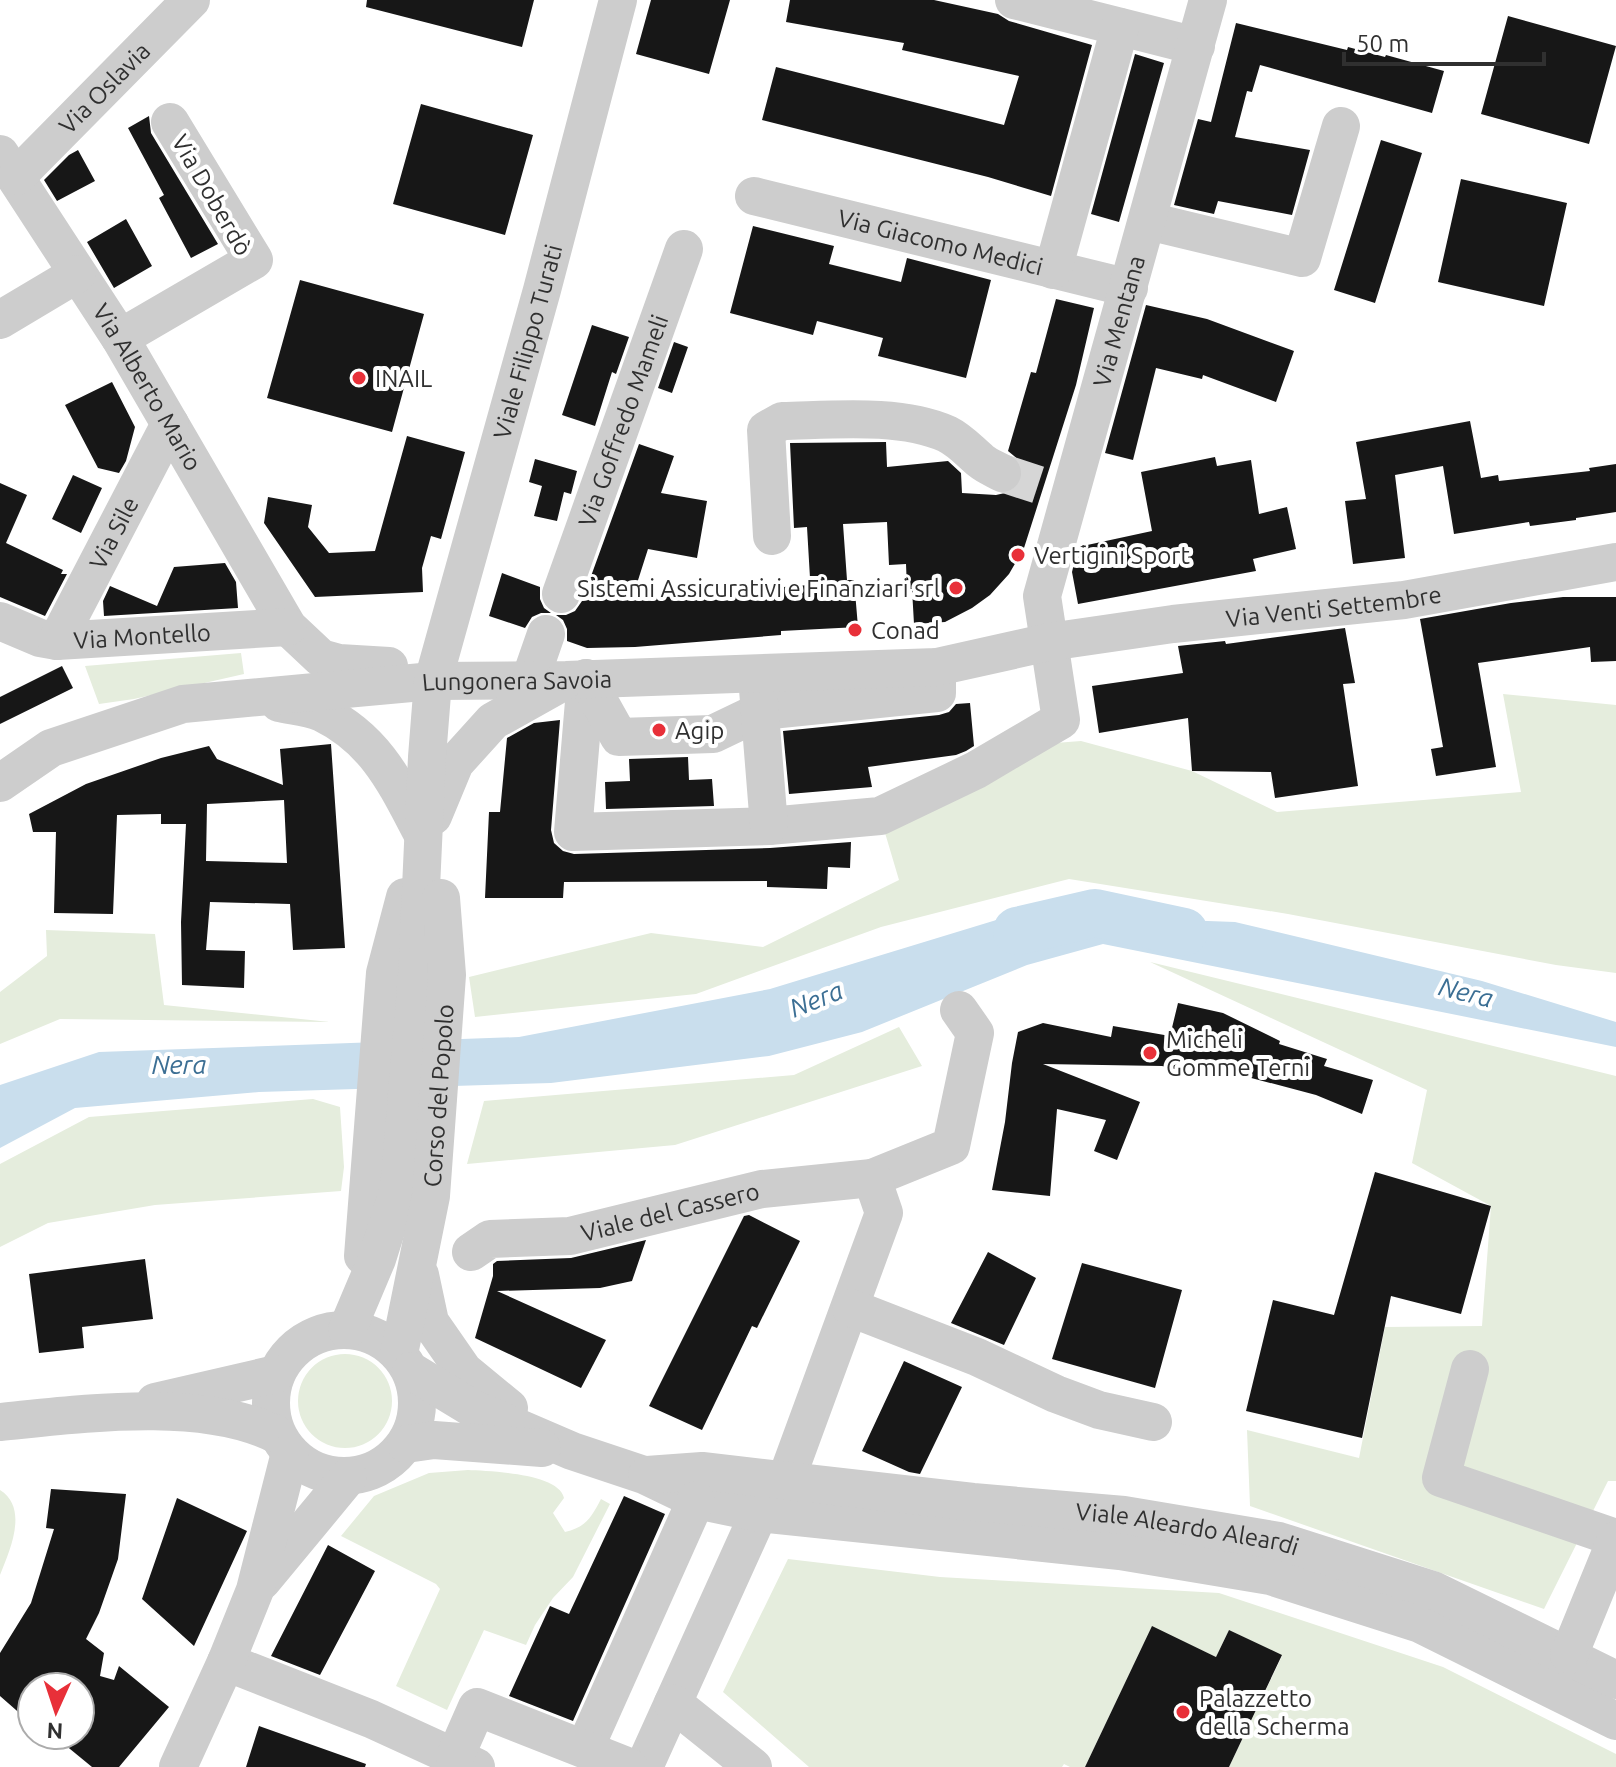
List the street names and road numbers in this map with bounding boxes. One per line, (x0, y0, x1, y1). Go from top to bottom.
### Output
street label: Via Oslavia (53, 37, 155, 139)
street label: Via Doberdò (167, 130, 257, 260)
street label: Via Giacomo Medici (835, 204, 1046, 280)
street label: Viale Filippo Turati (488, 241, 567, 442)
street label: Via Mentana (1087, 252, 1150, 390)
street label: Via Alberto Mario (88, 299, 208, 475)
street label: Via Goffredo Mameli (573, 311, 673, 530)
street label: Via Sile (83, 492, 143, 573)
street label: Via Venti Settembre (1225, 580, 1444, 632)
street label: Via Montello (73, 618, 212, 653)
street label: Lungonera Savoia (421, 665, 613, 695)
street label: Corso del Popolo (418, 1003, 458, 1188)
street label: Viale del Cassero (578, 1177, 762, 1246)
street label: Viale Aleardo Aleardi (1075, 1497, 1302, 1560)

